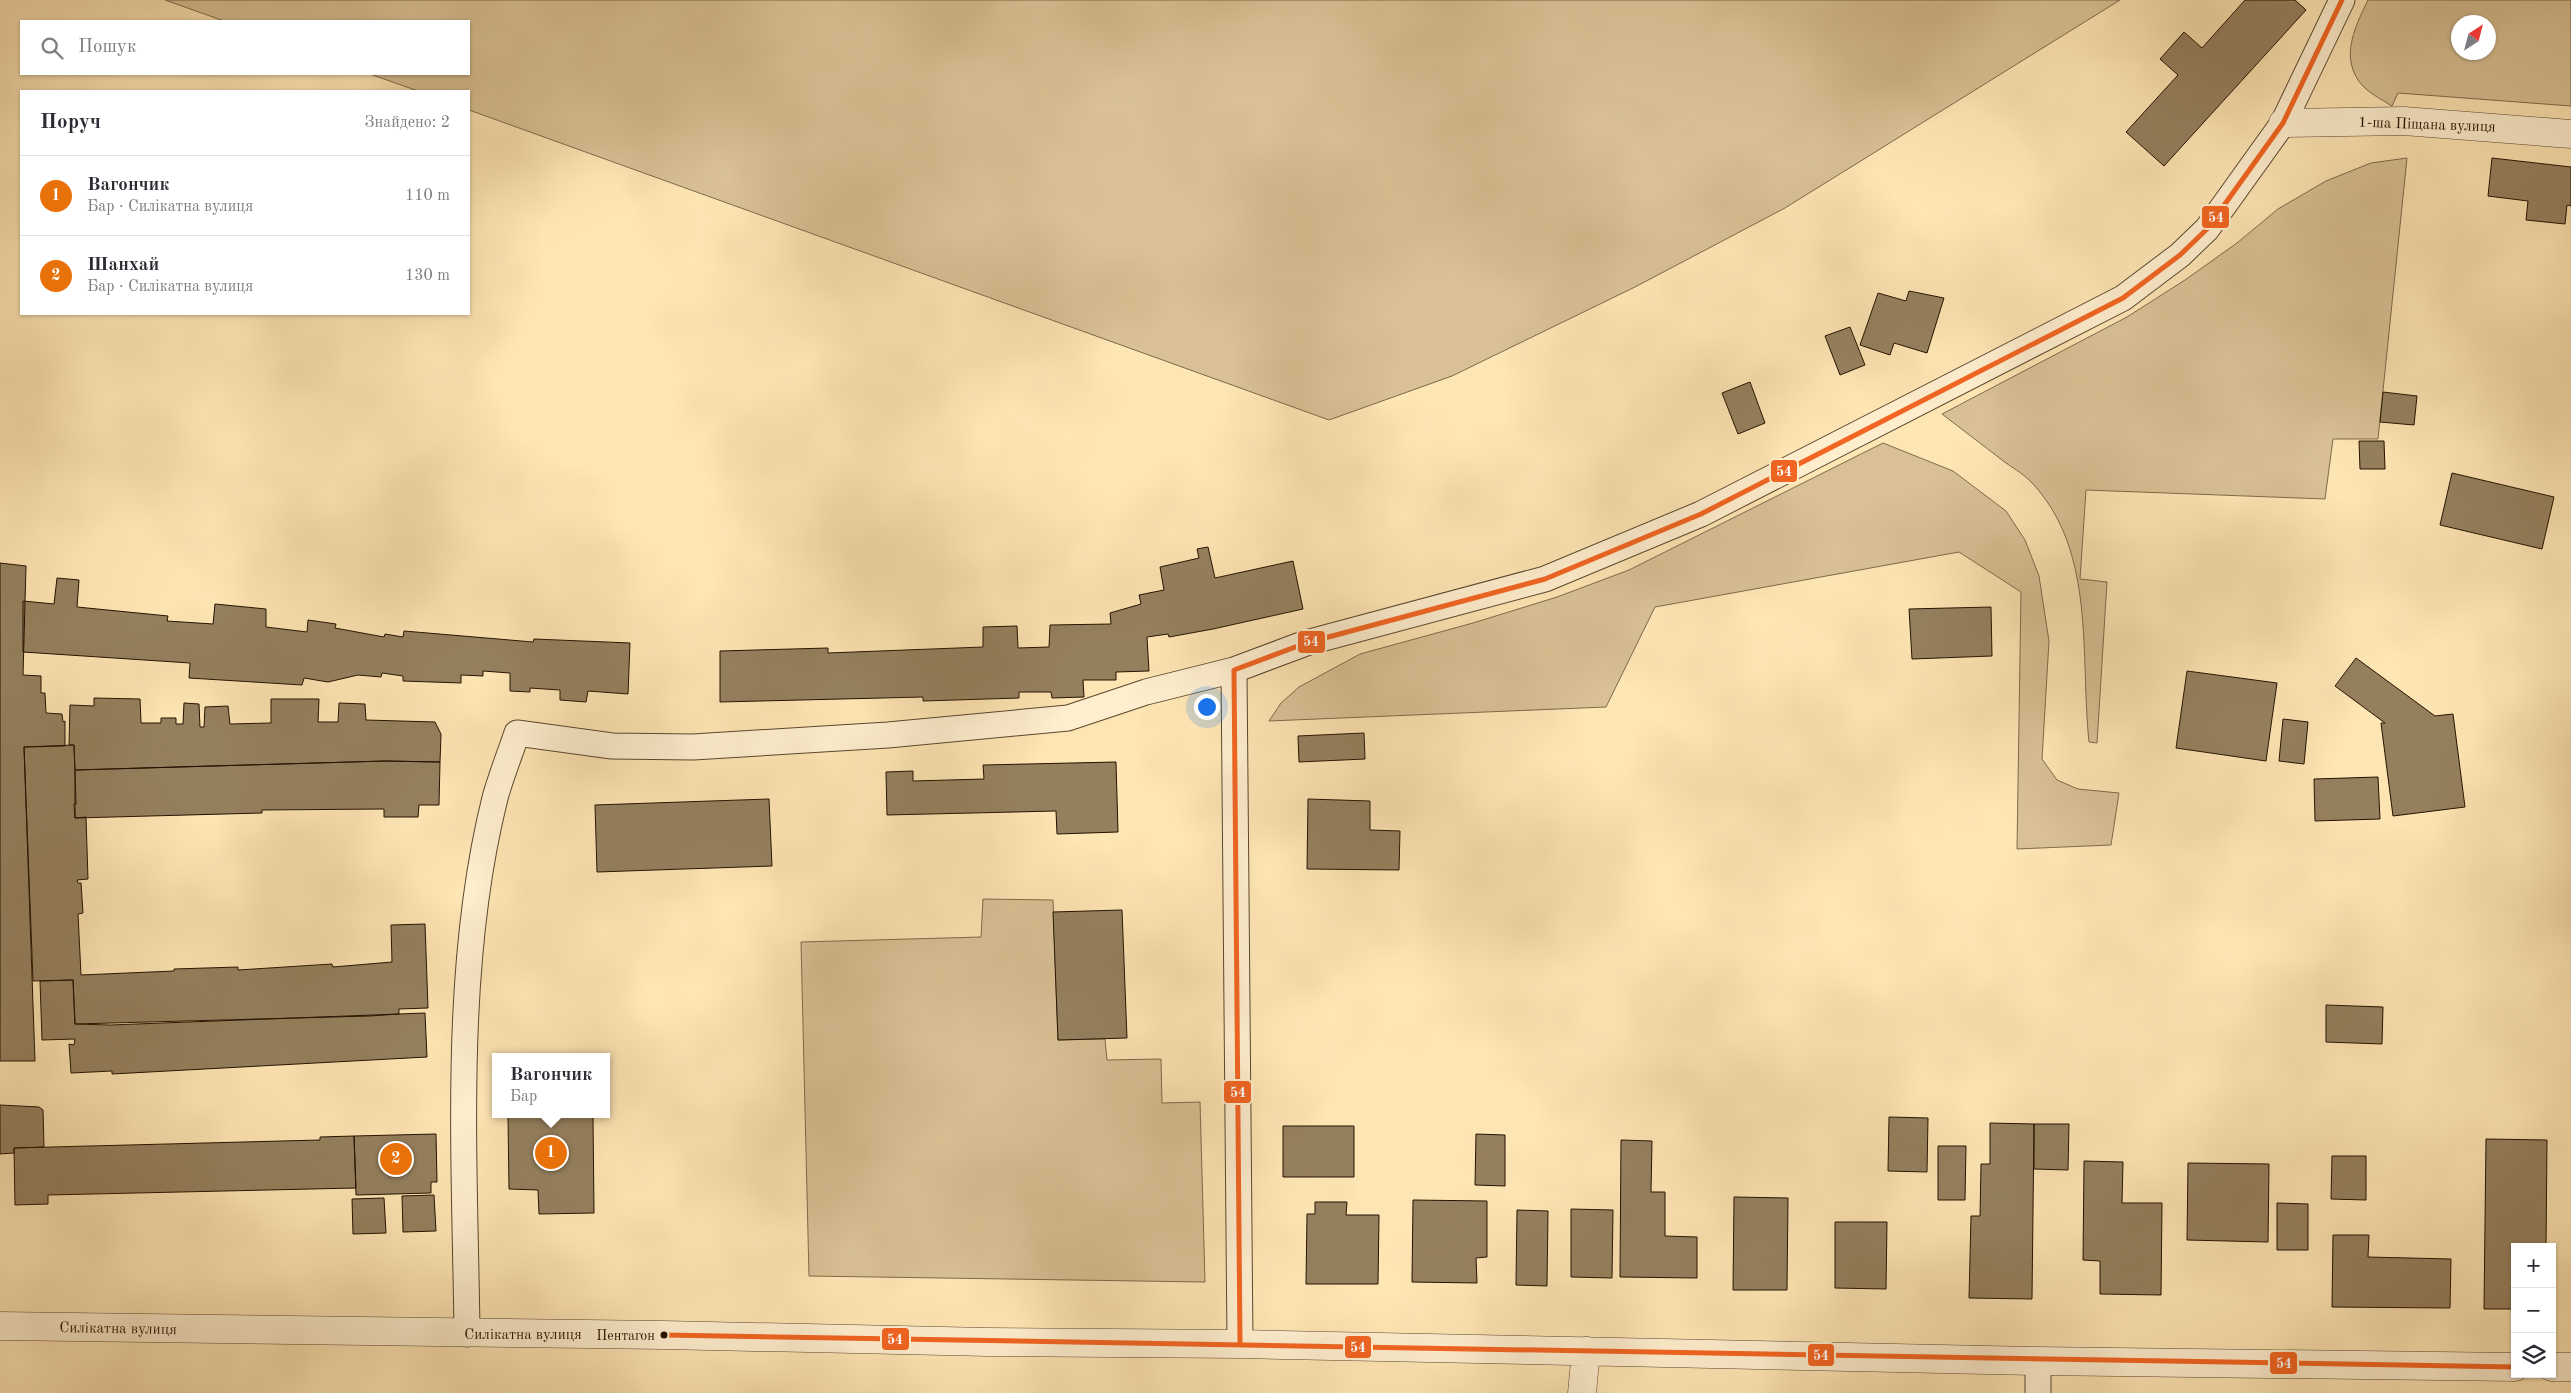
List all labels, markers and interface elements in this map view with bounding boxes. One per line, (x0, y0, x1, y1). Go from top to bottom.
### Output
north arrow (2451, 15, 2496, 60)
search box (20, 20, 470, 75)
icon: search (38, 34, 66, 62)
text: Пошук (78, 38, 136, 57)
text: Поруч (40, 112, 101, 133)
text: Знайдено: 2 (365, 115, 450, 131)
street label: 1-ша Піщана вулиця (2358, 116, 2496, 135)
text: Вагончик (87, 176, 169, 195)
text: 1 (51, 188, 61, 204)
text: 110 m (405, 188, 450, 204)
text: Бар · Силікатна вулиця (87, 199, 253, 215)
line badge: 54 (2201, 205, 2230, 229)
text: 54 (2208, 211, 2224, 225)
text: Шанхай (87, 256, 159, 275)
text: 2 (51, 268, 61, 284)
text: 130 m (405, 268, 450, 284)
text: Бар · Силікатна вулиця (87, 279, 253, 295)
line badge: 54 (1770, 459, 1798, 483)
text: 54 (1776, 465, 1792, 479)
line badge: 54 (1297, 630, 1326, 654)
text: 54 (1303, 635, 1319, 649)
your location (1194, 694, 1220, 720)
popup (492, 1053, 610, 1118)
text: Вагончик (510, 1066, 592, 1085)
line badge: 54 (1223, 1080, 1252, 1104)
text: 54 (1230, 1086, 1246, 1100)
text: Бар (510, 1089, 537, 1105)
pin: 1 (535, 1134, 567, 1172)
pin: 2 (380, 1140, 412, 1178)
map controls (2511, 1243, 2556, 1378)
button: + (2511, 1243, 2556, 1288)
button: − (2511, 1288, 2556, 1333)
street label: Силікатна вулиця (59, 1321, 177, 1338)
line badge: 54 (881, 1327, 910, 1351)
street label: Силікатна вулиця (464, 1328, 582, 1343)
place label: Пентагон (596, 1329, 655, 1343)
marker: Пентагон (659, 1330, 669, 1340)
text: 54 (887, 1333, 903, 1347)
button: layers (2511, 1333, 2556, 1378)
line badge: 54 (1344, 1335, 1372, 1359)
text: 54 (1350, 1341, 1366, 1355)
line badge: 54 (1807, 1343, 1835, 1367)
text: 54 (1813, 1349, 1829, 1363)
line badge: 54 (2269, 1351, 2298, 1375)
text: 54 (2276, 1357, 2292, 1371)

